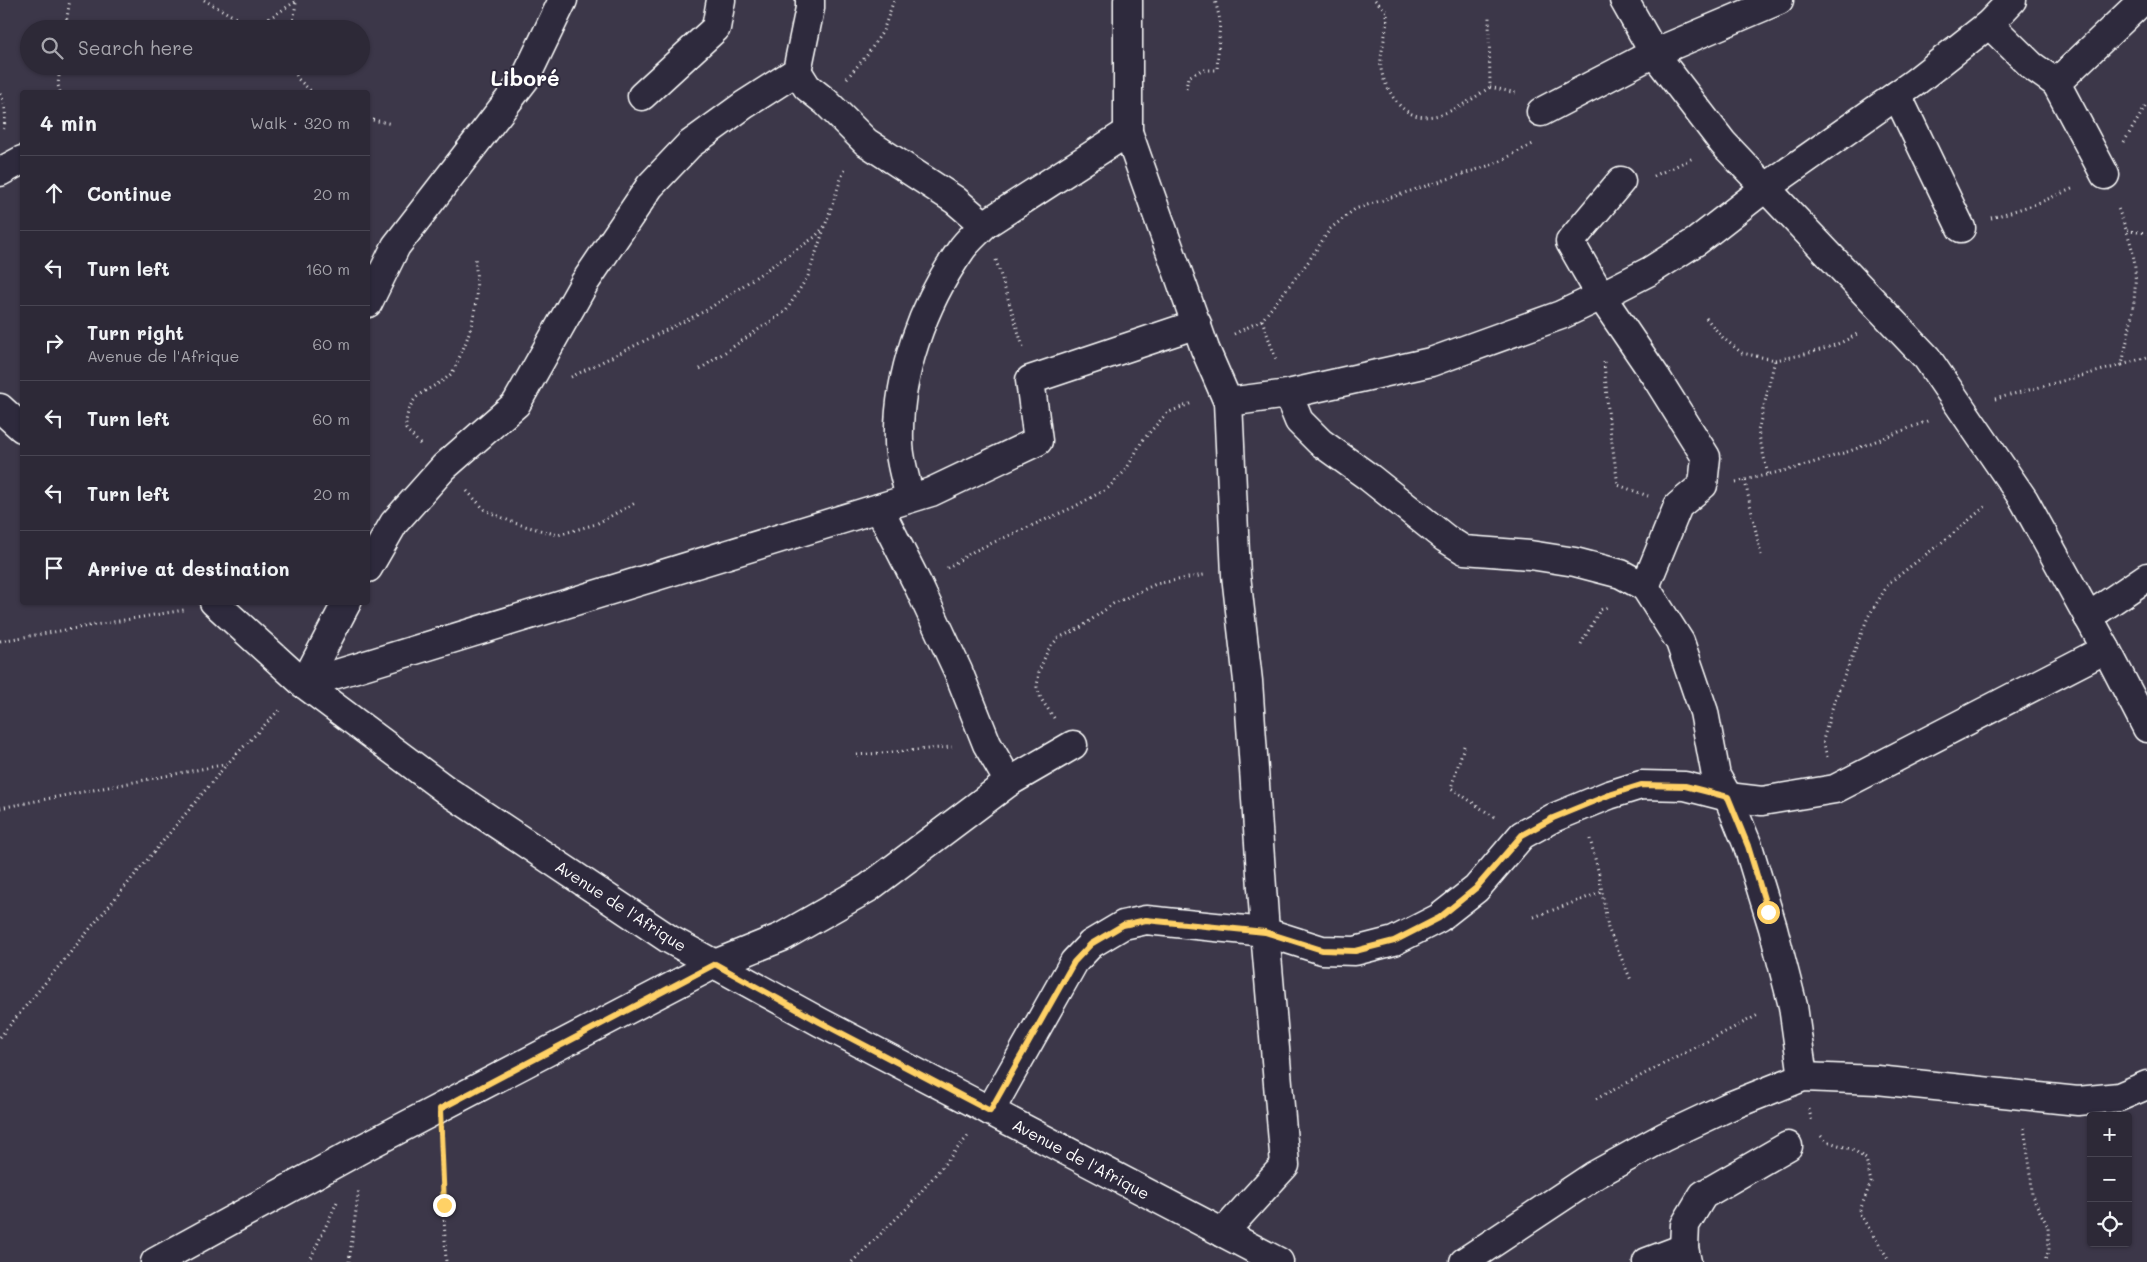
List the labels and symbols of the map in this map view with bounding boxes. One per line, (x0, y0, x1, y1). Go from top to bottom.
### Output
district label: Liboré (491, 64, 559, 91)
street label: Avenue de l'Afrique (552, 855, 691, 956)
route start (1757, 901, 1780, 924)
street label: Avenue de l'Afrique (1009, 1114, 1153, 1204)
route end (433, 1194, 456, 1217)

